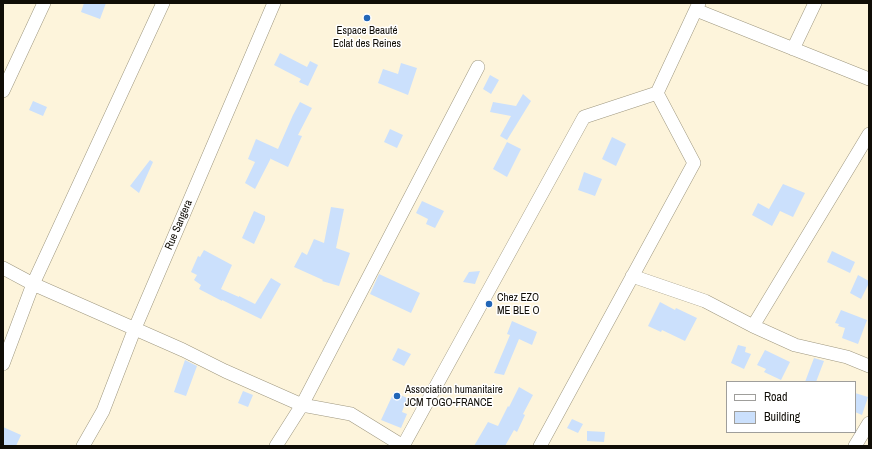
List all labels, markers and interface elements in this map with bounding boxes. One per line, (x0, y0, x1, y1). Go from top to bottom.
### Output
marker: Espace Beauté Eclat des Reines (362, 13, 372, 23)
place label: Espace Beauté Eclat des Reines (333, 24, 401, 50)
street label: Rue Sangera (163, 198, 195, 252)
place label: Chez EZO ME BLE O (497, 291, 540, 317)
marker: Chez EZO ME BLE O (484, 299, 494, 309)
legend (726, 381, 856, 433)
place label: Association humanitaire JCM TOGO-FRANCE (405, 383, 503, 409)
text: Road (764, 389, 788, 405)
marker: Association humanitaire JCM TOGO-FRANCE (392, 391, 402, 401)
text: Building (764, 409, 800, 425)

